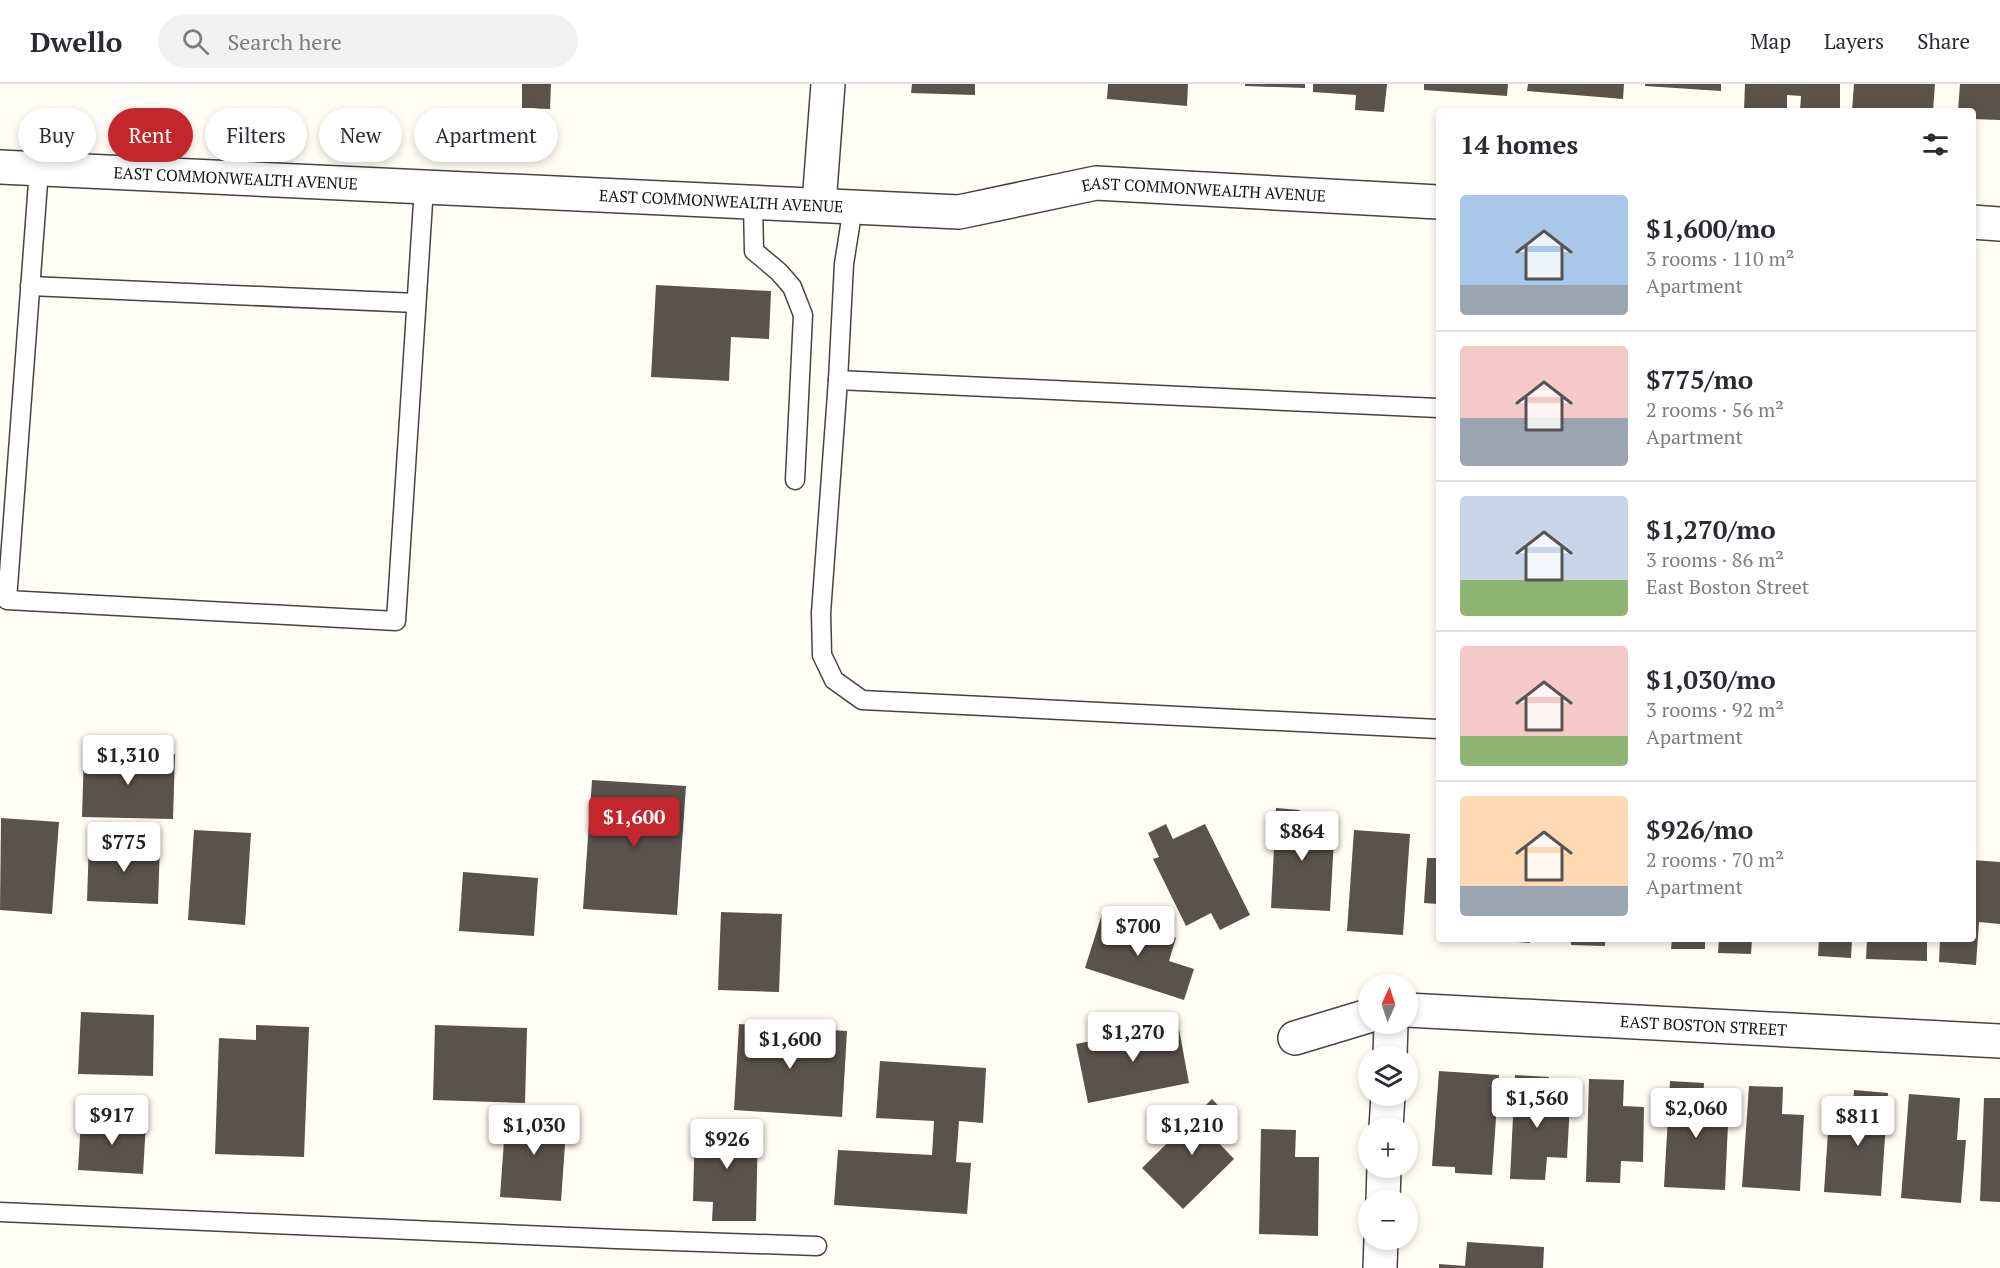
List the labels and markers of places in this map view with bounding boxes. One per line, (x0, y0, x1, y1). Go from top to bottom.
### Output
pin: $1,310 (79, 735, 177, 786)
pin: $1,600 (585, 797, 683, 848)
pin: $864 (1266, 811, 1338, 862)
pin: $775 (88, 822, 160, 873)
pin: $700 (1102, 906, 1174, 957)
pin: $1,270 (1084, 1012, 1182, 1063)
pin: $1,600 (741, 1019, 839, 1070)
pin: $1,560 (1488, 1078, 1586, 1129)
pin: $2,060 (1647, 1088, 1745, 1139)
pin: $917 (76, 1095, 148, 1146)
pin: $811 (1822, 1096, 1894, 1147)
pin: $1,030 (485, 1105, 583, 1156)
pin: $1,210 (1143, 1105, 1241, 1156)
pin: $926 (691, 1119, 763, 1170)

